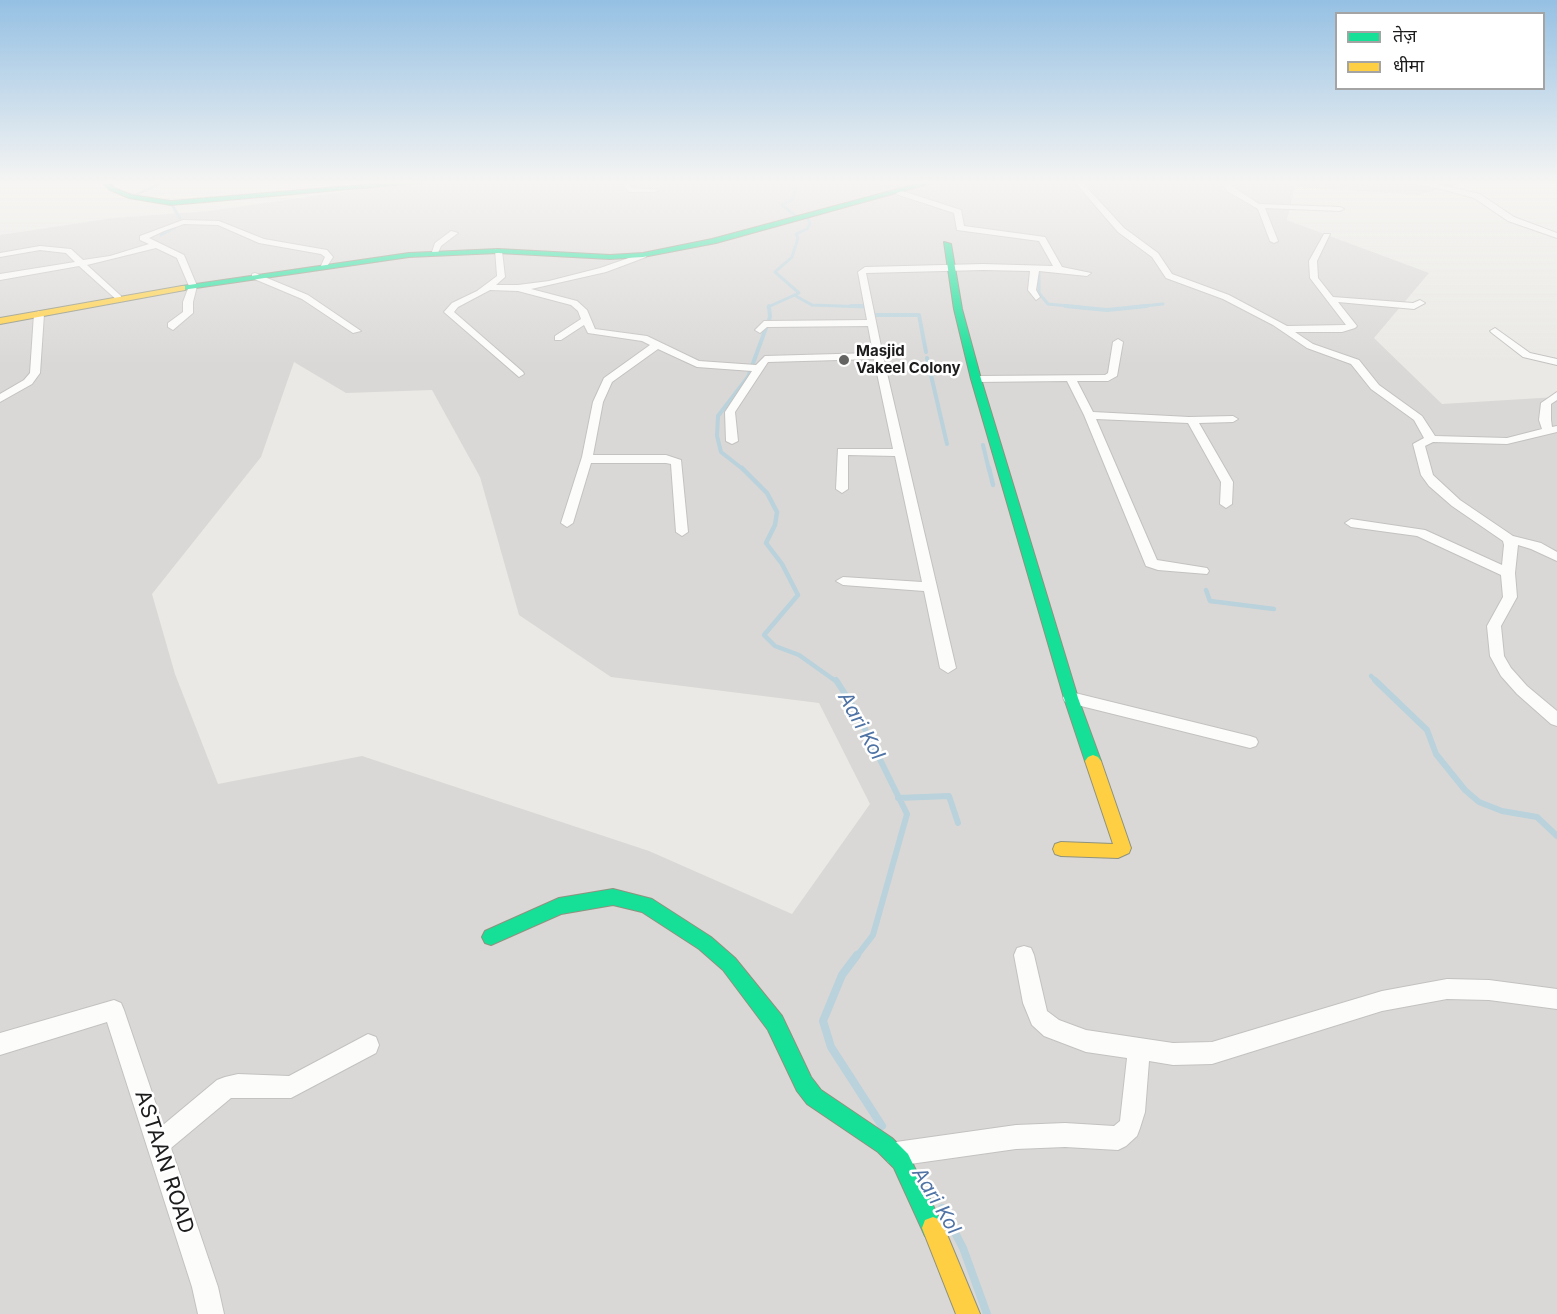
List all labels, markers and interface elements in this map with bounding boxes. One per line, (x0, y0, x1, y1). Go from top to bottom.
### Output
legend (1335, 12, 1545, 90)
text: तेज़ (1393, 25, 1417, 46)
text: धीमा (1393, 55, 1424, 76)
place label: Masjid Vakeel Colony (856, 342, 961, 377)
marker: Masjid Vakeel Colony (837, 353, 851, 367)
water label: Aari Kol (833, 688, 889, 764)
street label: ASTAAN ROAD (129, 1087, 199, 1237)
water label: Aari Kol (907, 1163, 965, 1239)

